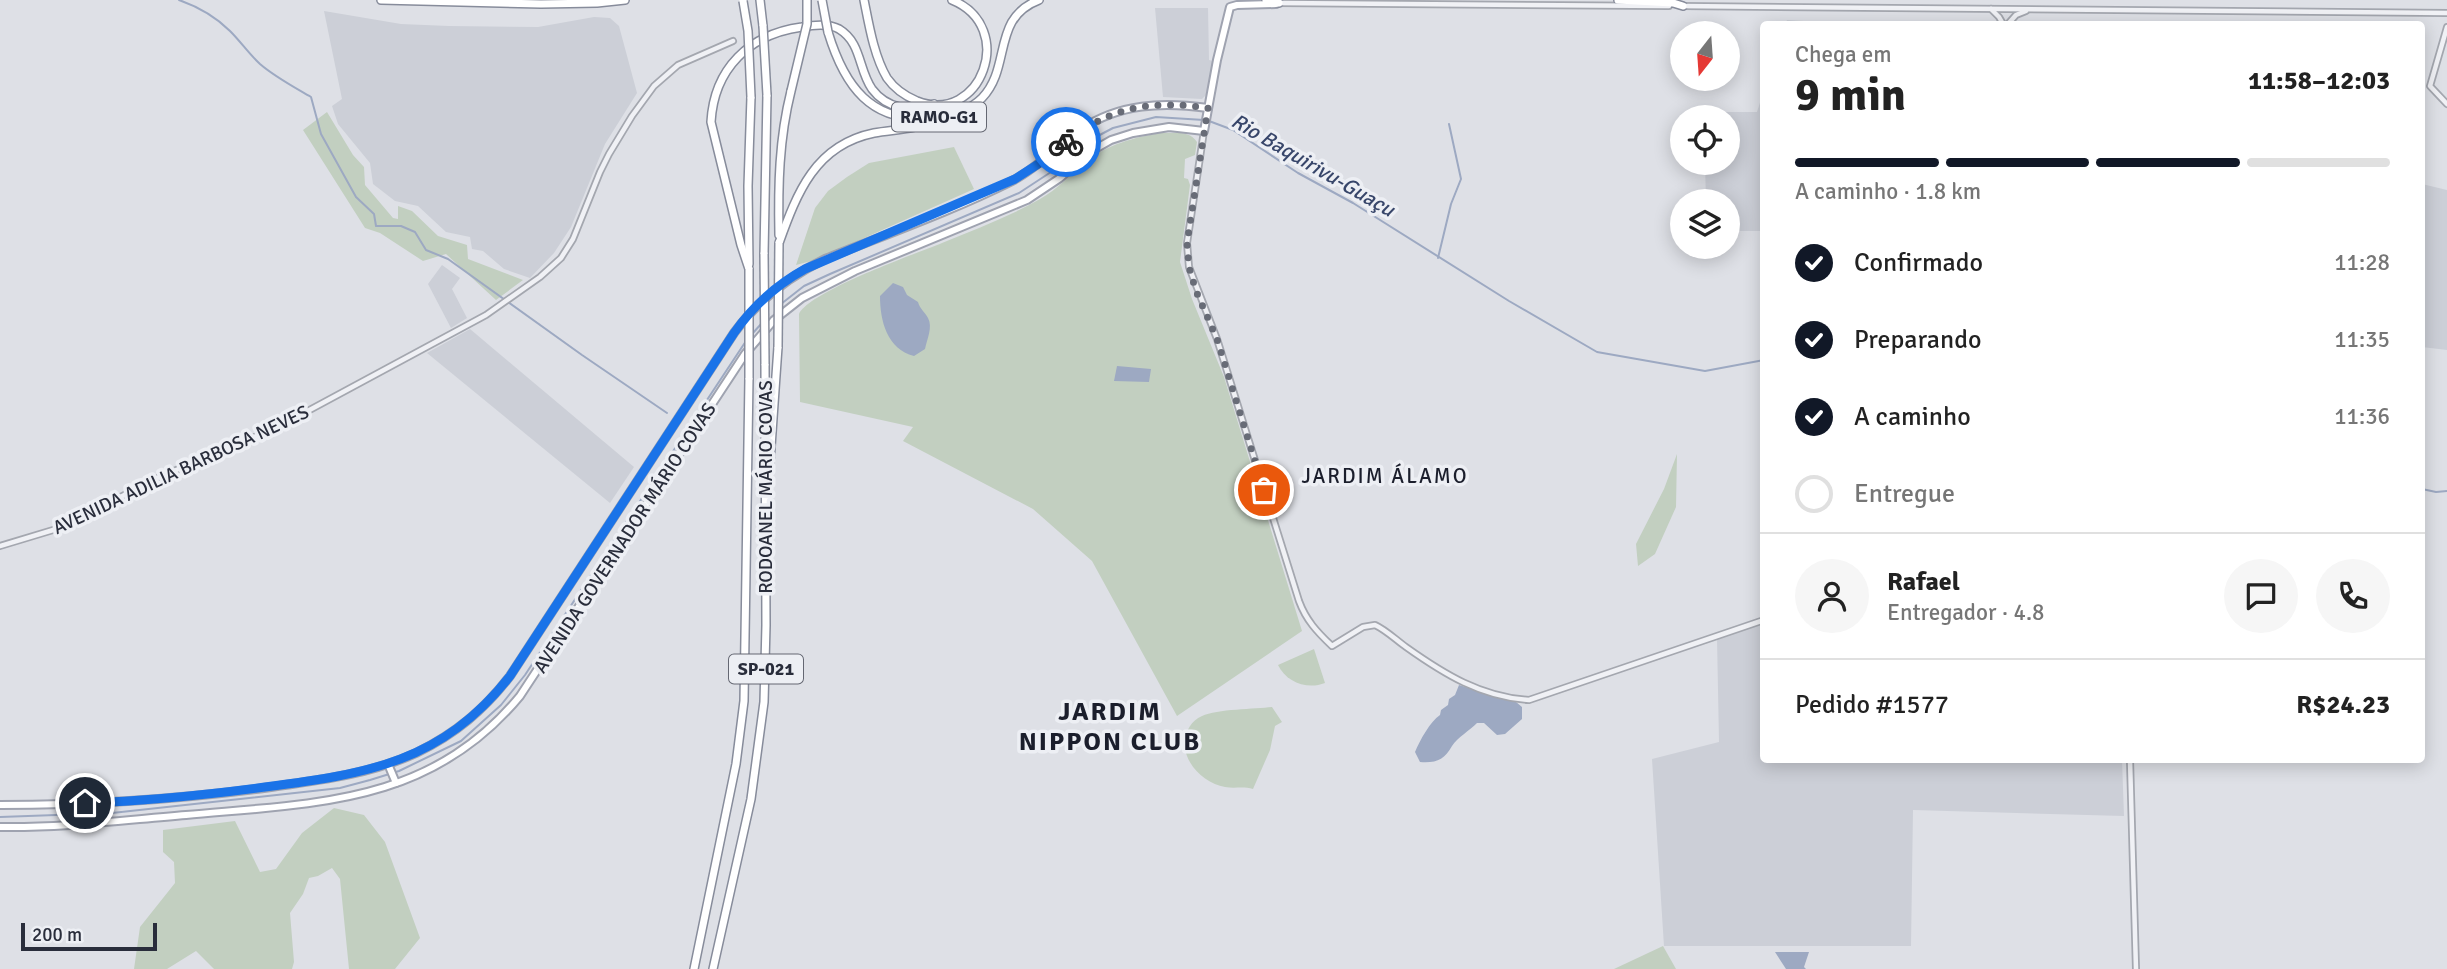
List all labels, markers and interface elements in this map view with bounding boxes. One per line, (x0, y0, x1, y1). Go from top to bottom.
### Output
north arrow (1670, 21, 1740, 91)
map controls (1670, 21, 1740, 259)
text: Chega em (1795, 40, 1892, 69)
text: 11:58–12:03 (2248, 65, 2390, 97)
text: 9 min (1795, 67, 1906, 123)
road number: RAMO-G1 (892, 103, 986, 132)
button: locate (1670, 105, 1740, 175)
courier (1031, 107, 1101, 177)
water label: Rio Baquirivu-Guaçu (1227, 108, 1401, 223)
icon: bike (1047, 123, 1085, 161)
text: A caminho · 1.8 km (1795, 177, 1981, 206)
button: layers (1670, 189, 1740, 259)
icon: check (1795, 244, 1833, 282)
text: Confirmado (1854, 247, 1983, 279)
text: 11:28 (2334, 248, 2390, 277)
icon: check (1795, 321, 1833, 359)
text: Preparando (1854, 324, 1981, 356)
text: 11:35 (2334, 325, 2390, 354)
street label: RODOANEL MÁRIO COVAS (754, 380, 778, 594)
street label: AVENIDA GOVERNADOR MÁRIO COVAS (528, 398, 722, 678)
icon: check (1795, 398, 1833, 436)
street label: AVENIDA ADILIA BARBOSA NEVES (49, 400, 313, 540)
text: A caminho (1854, 401, 1971, 433)
text: 11:36 (2334, 402, 2390, 431)
pin (1234, 460, 1294, 520)
district label: JARDIM ÁLAMO (1301, 463, 1469, 489)
icon: bag (1245, 471, 1283, 509)
text: Entregue (1854, 478, 1955, 510)
button: person (1795, 559, 1869, 633)
button: chat (2224, 559, 2298, 633)
button: phone (2316, 559, 2390, 633)
text: Rafael (1887, 566, 1960, 598)
text: Entregador · 4.8 (1887, 598, 2045, 627)
road number: SP-021 (729, 654, 803, 684)
text: Pedido #1577 (1795, 689, 1949, 721)
text: R$24.23 (2296, 689, 2390, 721)
district label: JARDIM NIPPON CLUB (1019, 696, 1201, 758)
pin (55, 773, 115, 833)
icon: home (66, 784, 104, 822)
scale bar (21, 920, 158, 952)
text: 200 m (32, 923, 82, 947)

